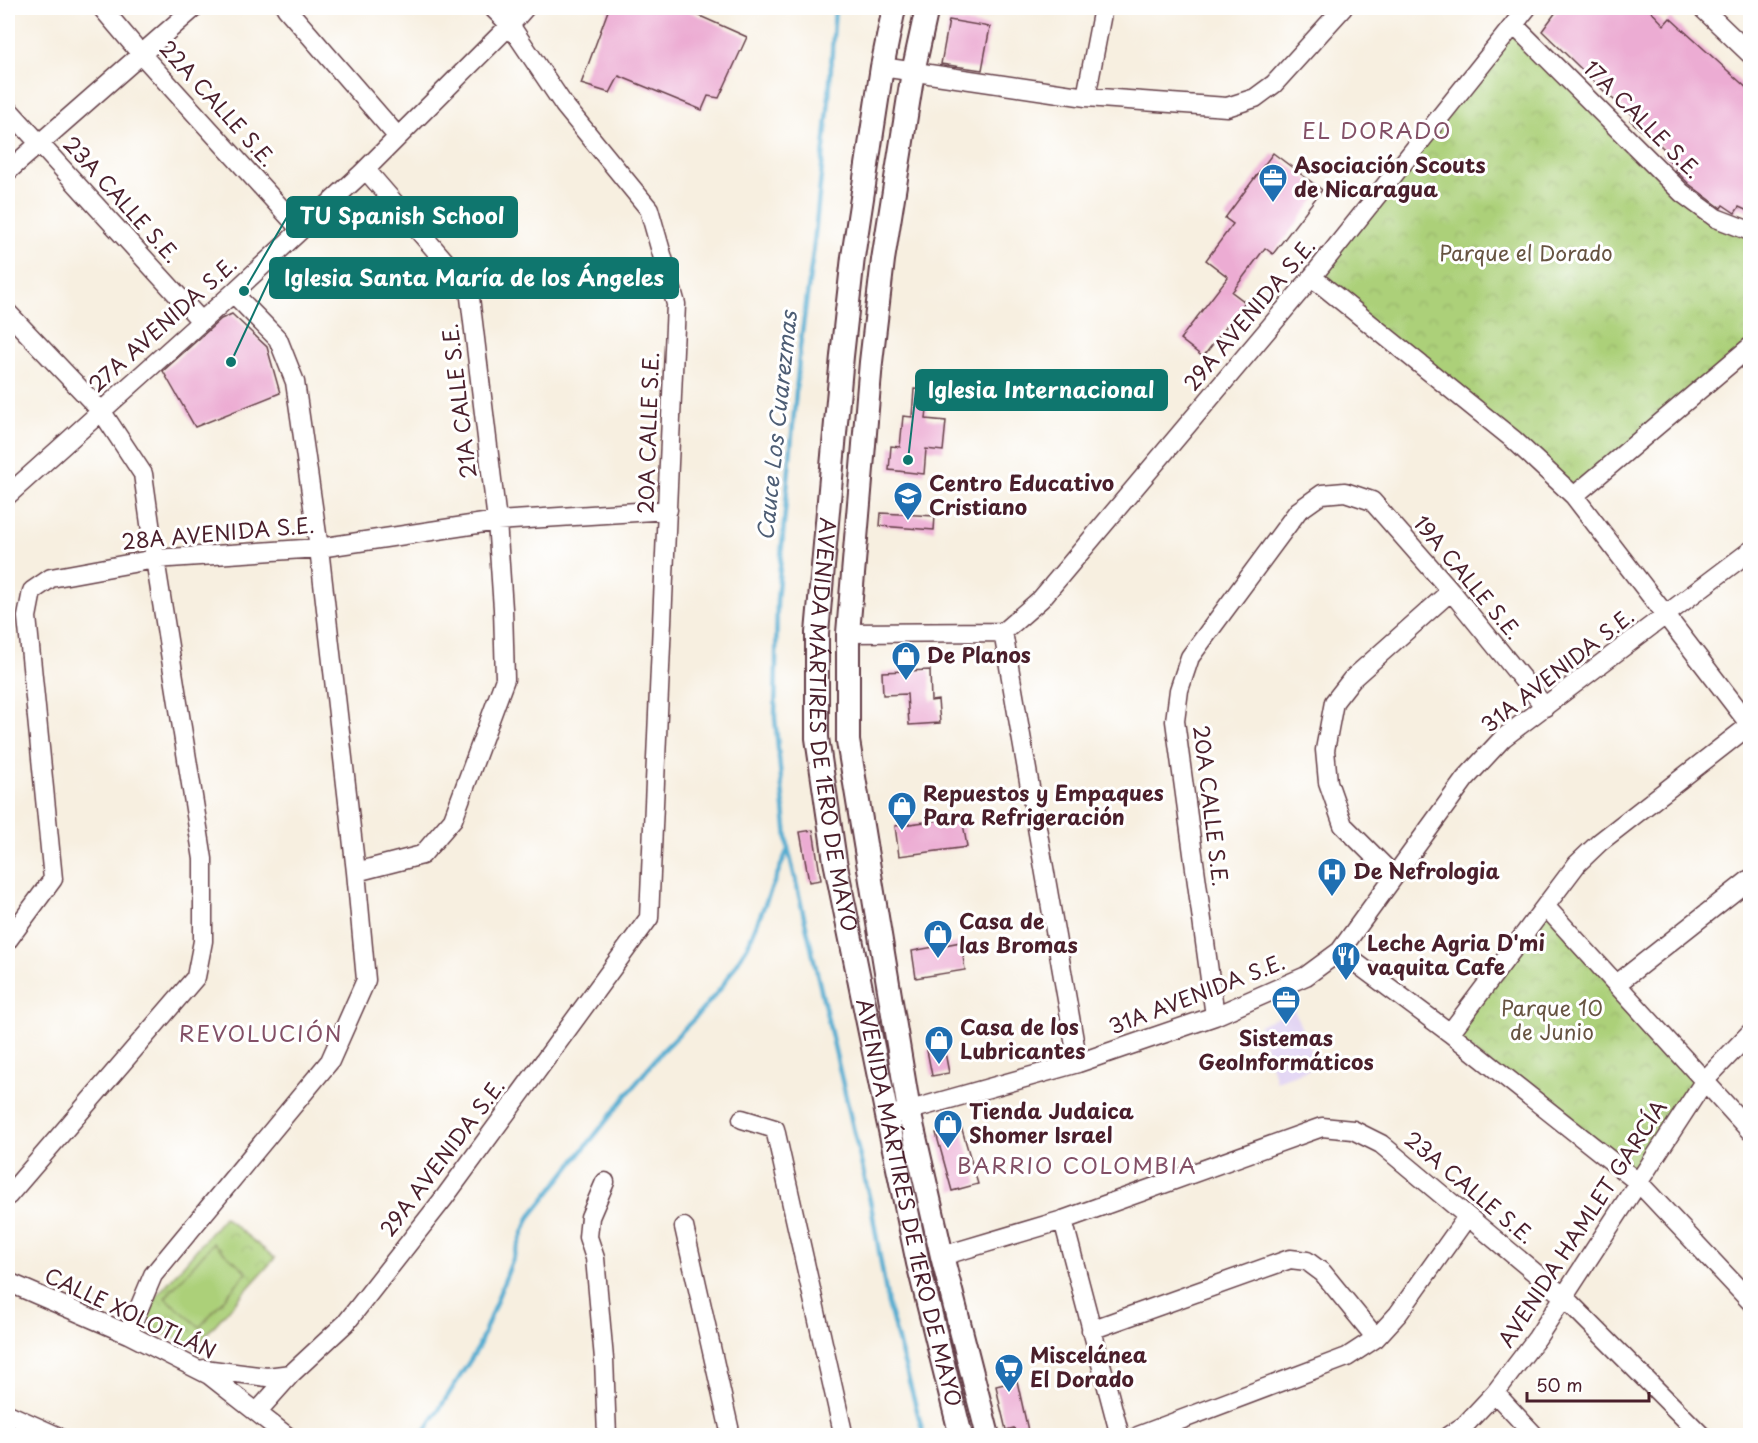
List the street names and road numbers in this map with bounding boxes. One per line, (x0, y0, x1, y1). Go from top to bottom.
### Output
street label: 22A CALLE S.E. (153, 32, 284, 173)
street label: 17A CALLE S.E. (1577, 52, 1710, 185)
street label: 23A CALLE S.E. (57, 128, 188, 269)
street label: 29A AVENIDA S.E. (1175, 230, 1322, 397)
street label: 27A AVENIDA S.E. (80, 248, 243, 399)
street label: 21A CALLE S.E. (433, 322, 483, 481)
street label: 20A CALLE S.E. (628, 351, 666, 515)
street label: 28A AVENIDA S.E. (120, 508, 316, 556)
street label: 19A CALLE S.E. (1407, 508, 1530, 646)
street label: AVENIDA MÁRTIRES DE 1ERO DE MAYO (802, 516, 867, 934)
street label: 31A AVENIDA S.E. (1473, 599, 1640, 739)
street label: 20A CALLE S.E. (1186, 723, 1238, 888)
street label: 31A AVENIDA S.E. (1103, 945, 1289, 1041)
street label: AVENIDA MÁRTIRES DE 1ERO DE MAYO (849, 996, 971, 1410)
street label: 29A AVENIDA S.E. (371, 1071, 512, 1243)
street label: AVENIDA HAMLET GARCÍA (1489, 1093, 1674, 1353)
street label: 23A CALLE S.E. (1398, 1122, 1542, 1251)
street label: CALLE XOLOTLÁN (40, 1258, 222, 1366)

